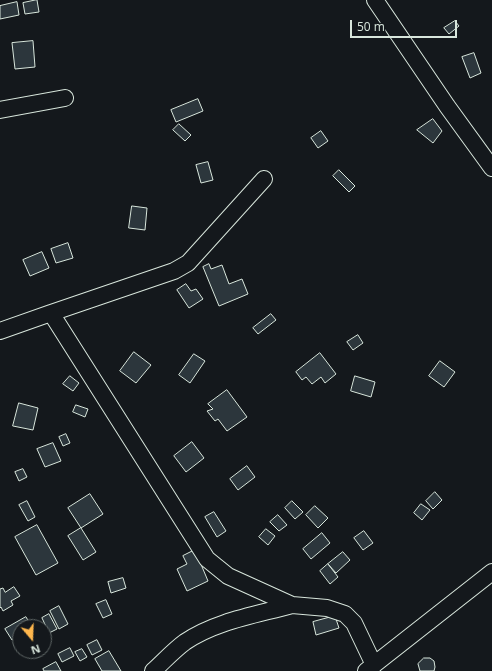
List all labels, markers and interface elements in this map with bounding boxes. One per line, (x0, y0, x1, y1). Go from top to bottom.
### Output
scale bar (352, 12, 459, 38)
text: 50 m (357, 18, 385, 35)
north arrow (12, 619, 52, 659)
text: N (29, 641, 42, 658)

